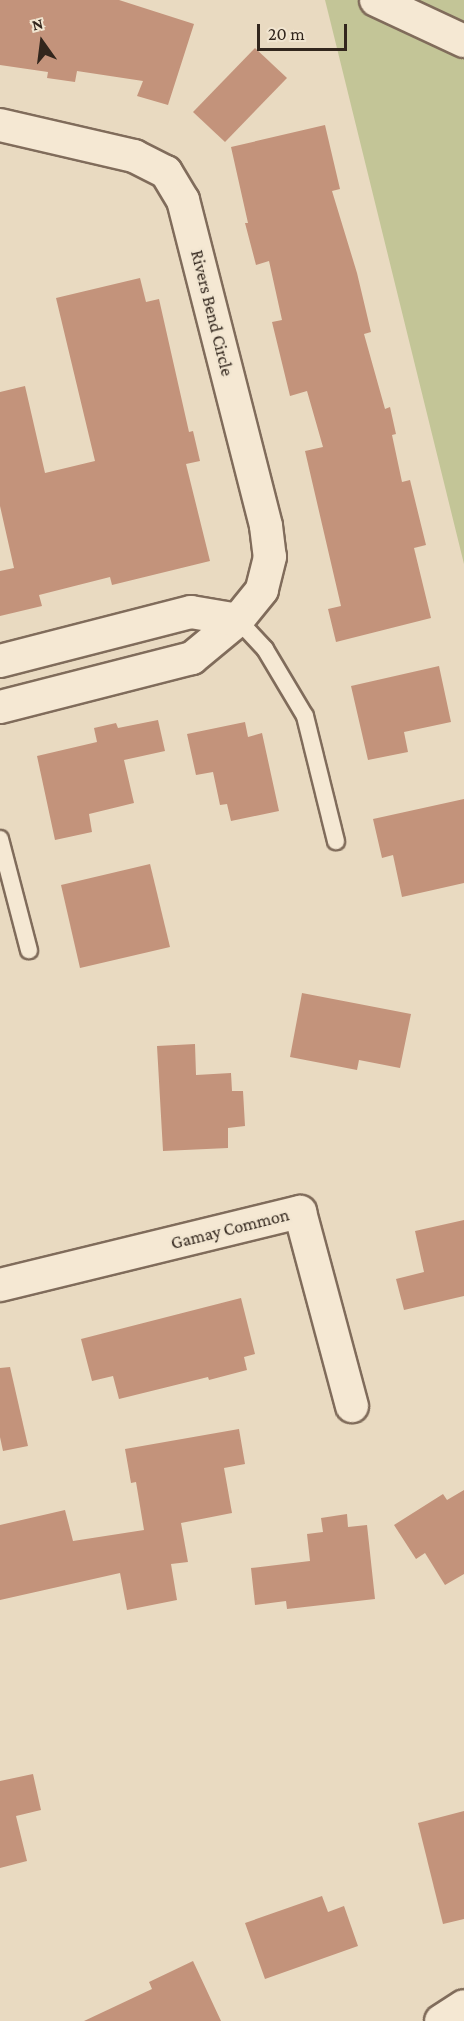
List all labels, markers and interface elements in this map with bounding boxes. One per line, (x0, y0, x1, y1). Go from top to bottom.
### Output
north arrow (12, 12, 72, 72)
scale bar (260, 12, 350, 50)
text: N (30, 14, 45, 34)
text: 20 m (268, 24, 305, 44)
street label: Rivers Bend Circle (186, 248, 238, 378)
street label: Gamay Common (169, 1204, 291, 1254)

